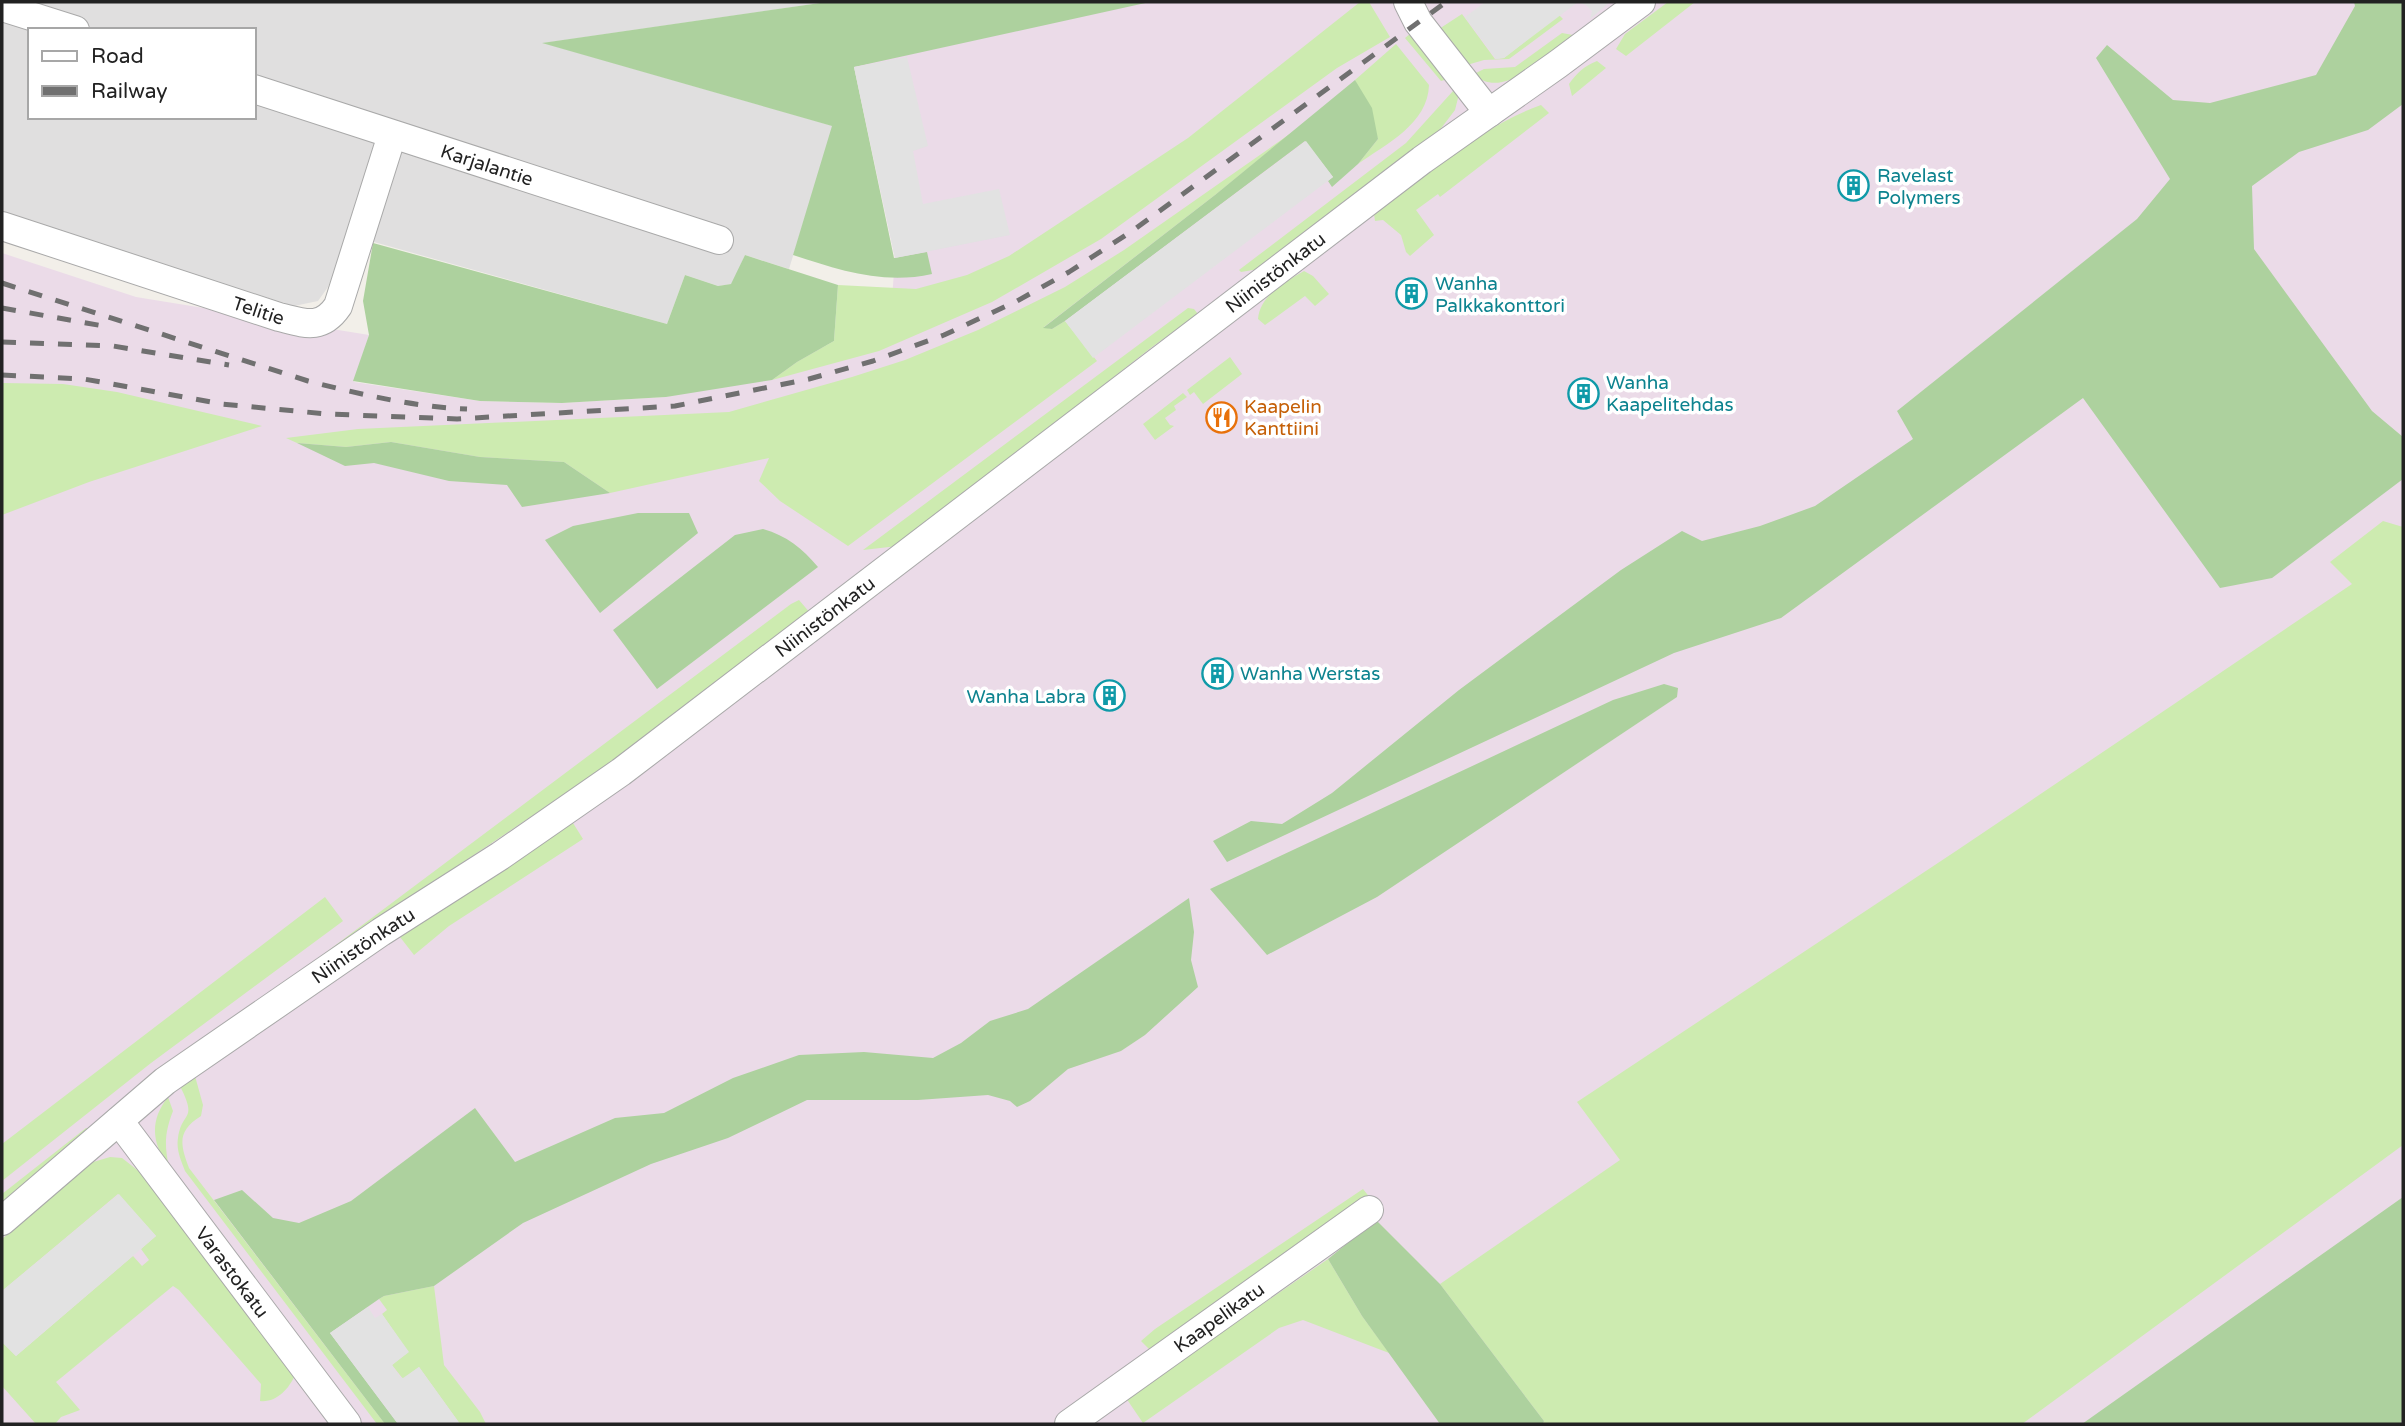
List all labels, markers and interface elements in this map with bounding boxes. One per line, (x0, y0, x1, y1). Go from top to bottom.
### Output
legend (28, 28, 256, 119)
text: Road (91, 44, 144, 69)
text: Railway (91, 79, 168, 104)
street label: Karjalantie (438, 140, 536, 191)
place label: Ravelast Polymers (1877, 165, 1961, 209)
building icon: Ravelast Polymers (1837, 169, 1871, 203)
street label: Niinistönkatu (1222, 228, 1330, 318)
place label: Wanha Palkkakonttori (1435, 273, 1565, 317)
building icon: Wanha Palkkakonttori (1395, 277, 1429, 311)
street label: Telitie (229, 292, 287, 330)
place label: Wanha Kaapelitehdas (1606, 372, 1734, 416)
building icon: Wanha Kaapelitehdas (1566, 376, 1600, 410)
place label: Kaapelin Kanttiini (1244, 396, 1322, 440)
restaurant icon: Kaapelin Kanttiini (1204, 400, 1238, 434)
street label: Niinistönkatu (771, 572, 879, 662)
building icon: Wanha Werstas (1200, 656, 1234, 690)
place label: Wanha Werstas (1240, 663, 1380, 685)
building icon: Wanha Labra (1092, 679, 1126, 713)
place label: Wanha Labra (967, 686, 1086, 708)
street label: Niinistönkatu (308, 903, 419, 988)
street label: Varastokatu (191, 1223, 273, 1322)
street label: Kaapelikatu (1170, 1278, 1269, 1358)

